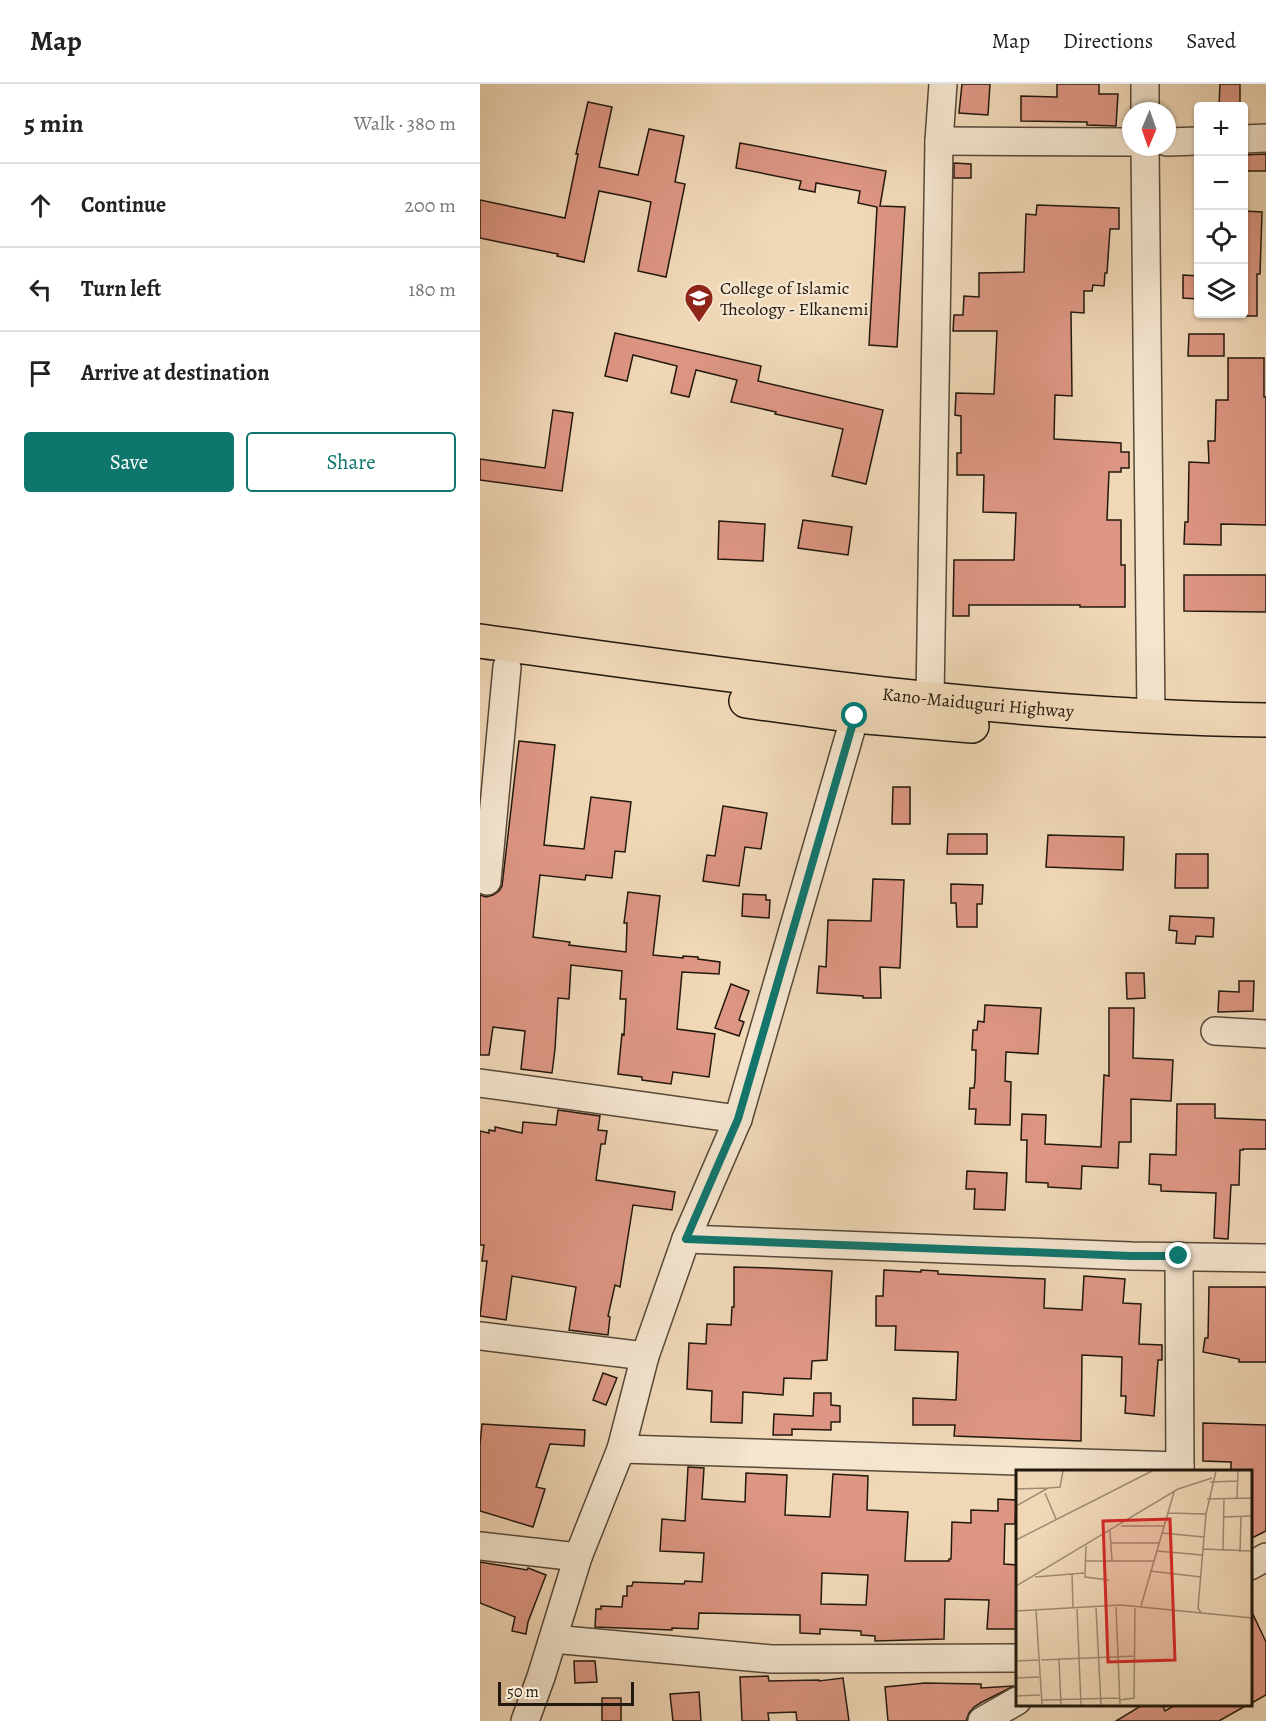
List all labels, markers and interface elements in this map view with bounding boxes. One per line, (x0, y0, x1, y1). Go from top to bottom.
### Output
text: Map (30, 22, 82, 60)
text: Map (992, 27, 1030, 55)
text: Directions (1063, 27, 1153, 55)
text: Saved (1186, 27, 1236, 55)
north arrow (1122, 102, 1176, 156)
map controls (1194, 102, 1248, 318)
button: + (1194, 102, 1248, 156)
text: 5 min (24, 106, 84, 141)
text: Walk · 380 m (354, 110, 456, 137)
button: − (1194, 156, 1248, 210)
icon: ahead (24, 189, 57, 222)
text: Continue (81, 190, 166, 220)
text: 200 m (405, 192, 456, 219)
button: locate (1194, 210, 1248, 264)
button: layers (1194, 264, 1248, 318)
icon: left (24, 273, 57, 306)
text: Turn left (81, 274, 161, 304)
text: 180 m (408, 276, 456, 303)
place label: College of Islamic Theology - Elkanemi (720, 276, 868, 321)
school or university icon: College of Islamic Theology - Elkanemi (683, 282, 715, 324)
icon: arrive (24, 357, 57, 390)
text: Arrive at destination (81, 358, 270, 388)
button: Save (24, 432, 234, 492)
button: Share (246, 432, 456, 492)
street label: Kano-Maiduguri Highway (881, 682, 1076, 723)
route start (841, 702, 867, 728)
route end (1165, 1242, 1191, 1268)
inset map (1016, 1470, 1251, 1706)
scale bar (498, 1679, 634, 1706)
text: 50 m (507, 1681, 539, 1703)

